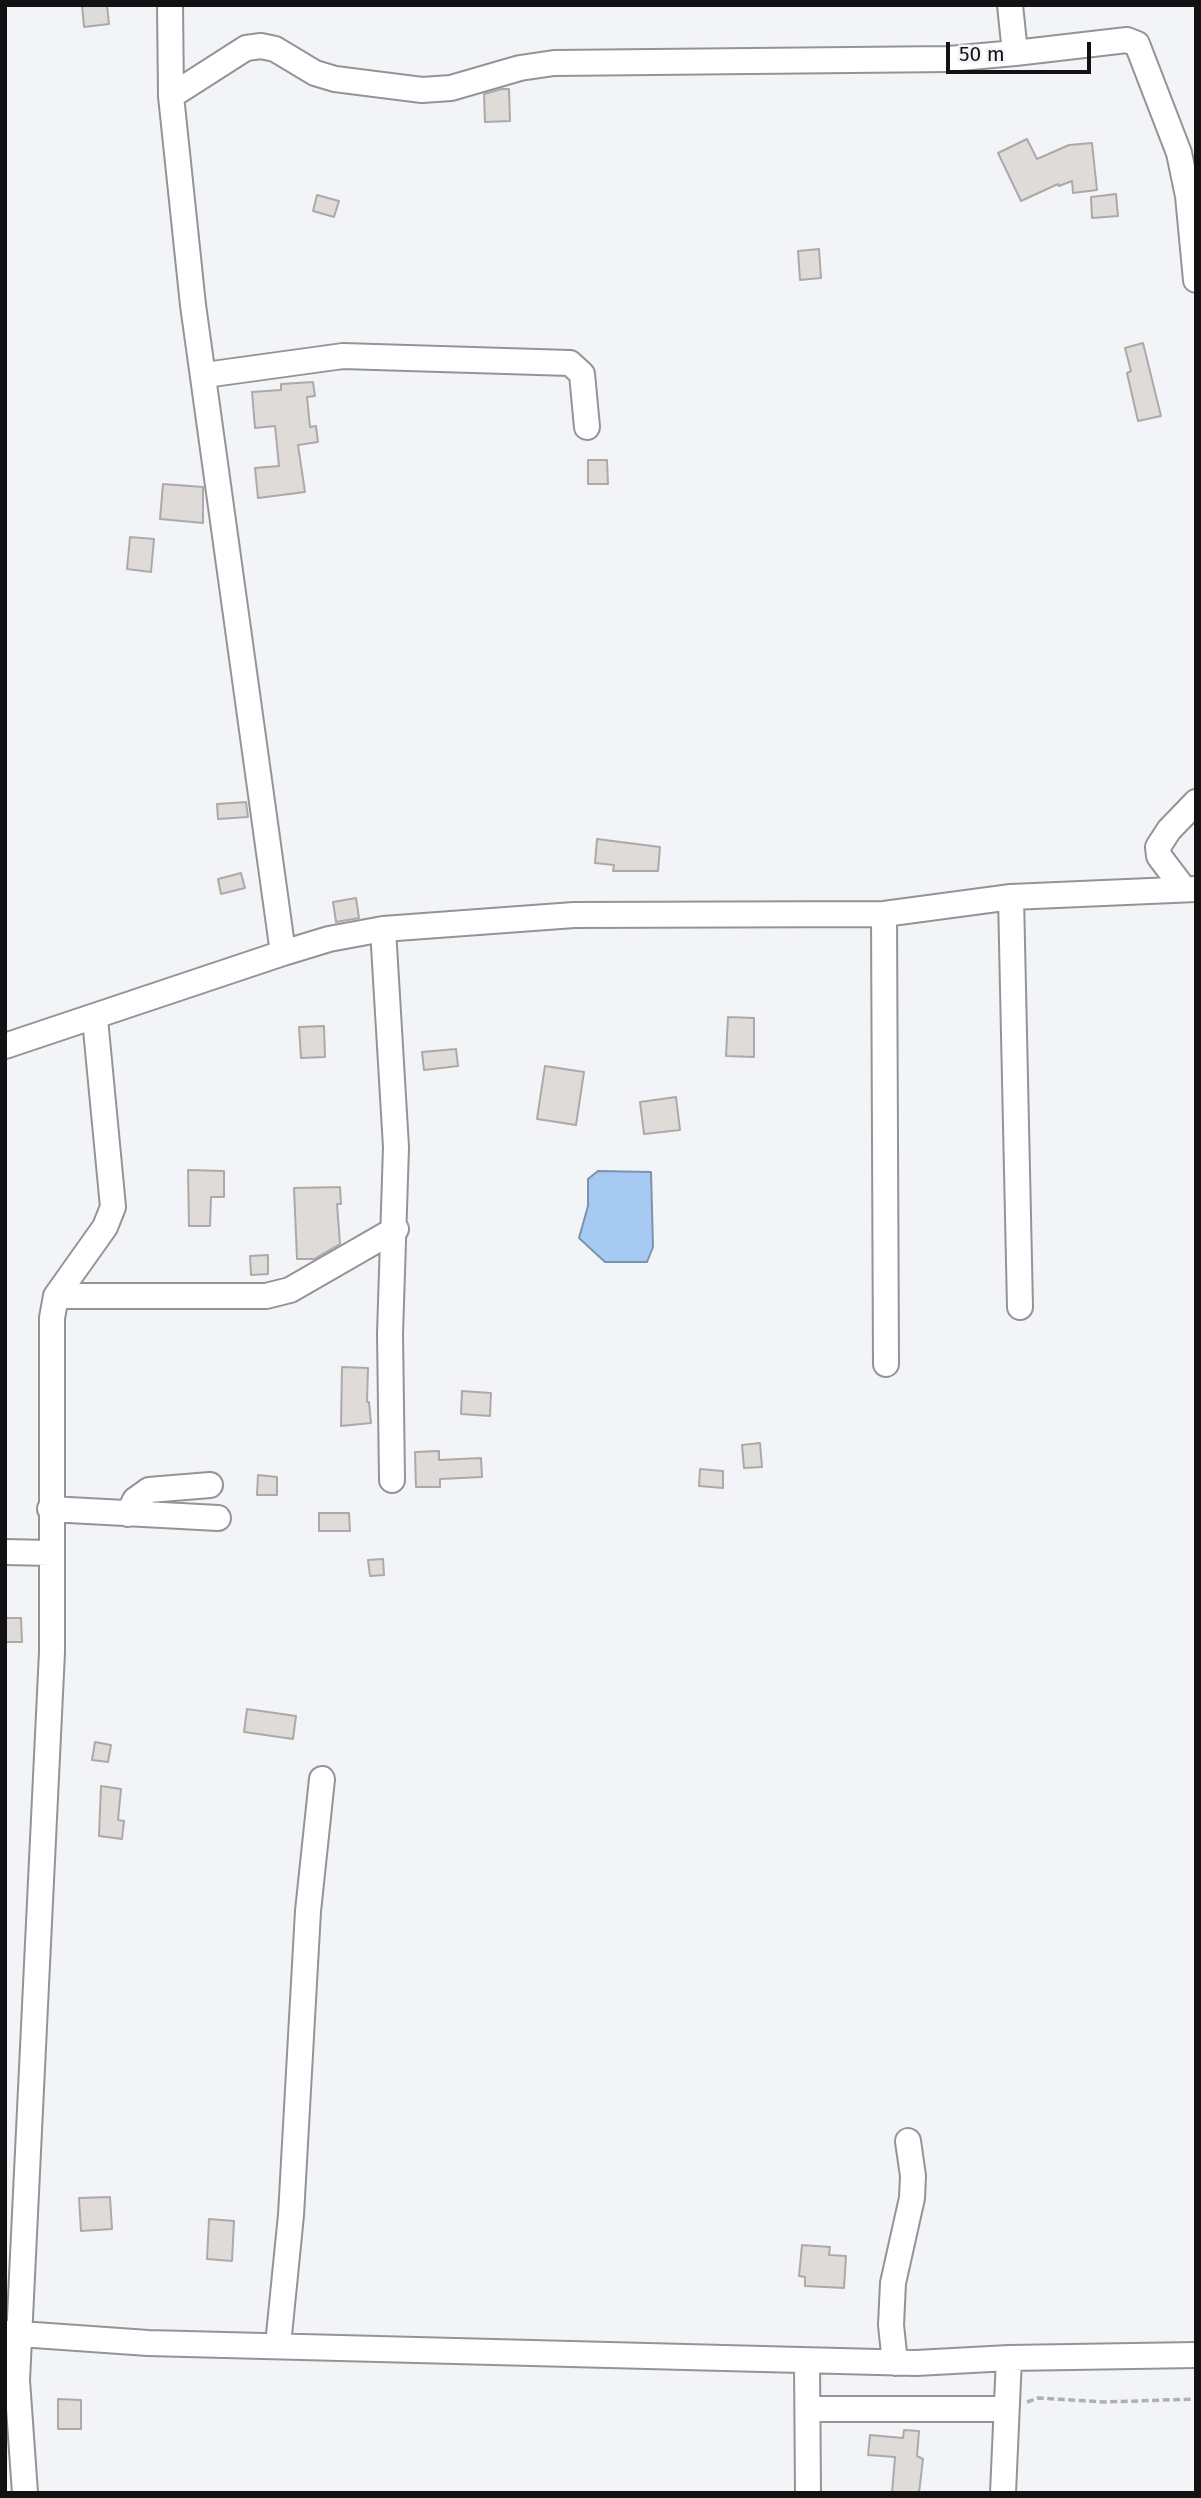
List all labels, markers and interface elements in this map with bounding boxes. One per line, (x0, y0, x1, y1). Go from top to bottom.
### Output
scale bar (949, 28, 1094, 72)
text: 50 m (959, 41, 1005, 67)

